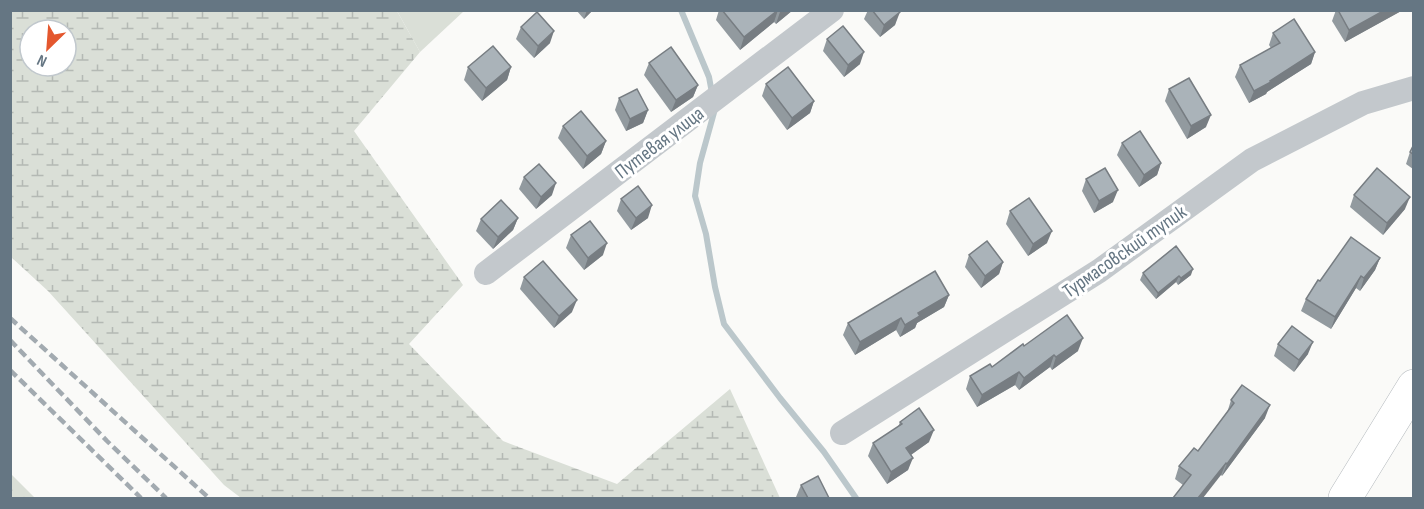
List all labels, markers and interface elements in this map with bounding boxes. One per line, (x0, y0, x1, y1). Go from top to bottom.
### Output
north arrow (18, 18, 78, 78)
text: N (34, 50, 50, 71)
street label: Путевая улица (611, 102, 709, 184)
street label: Турмасовский тупик (1058, 200, 1191, 303)

